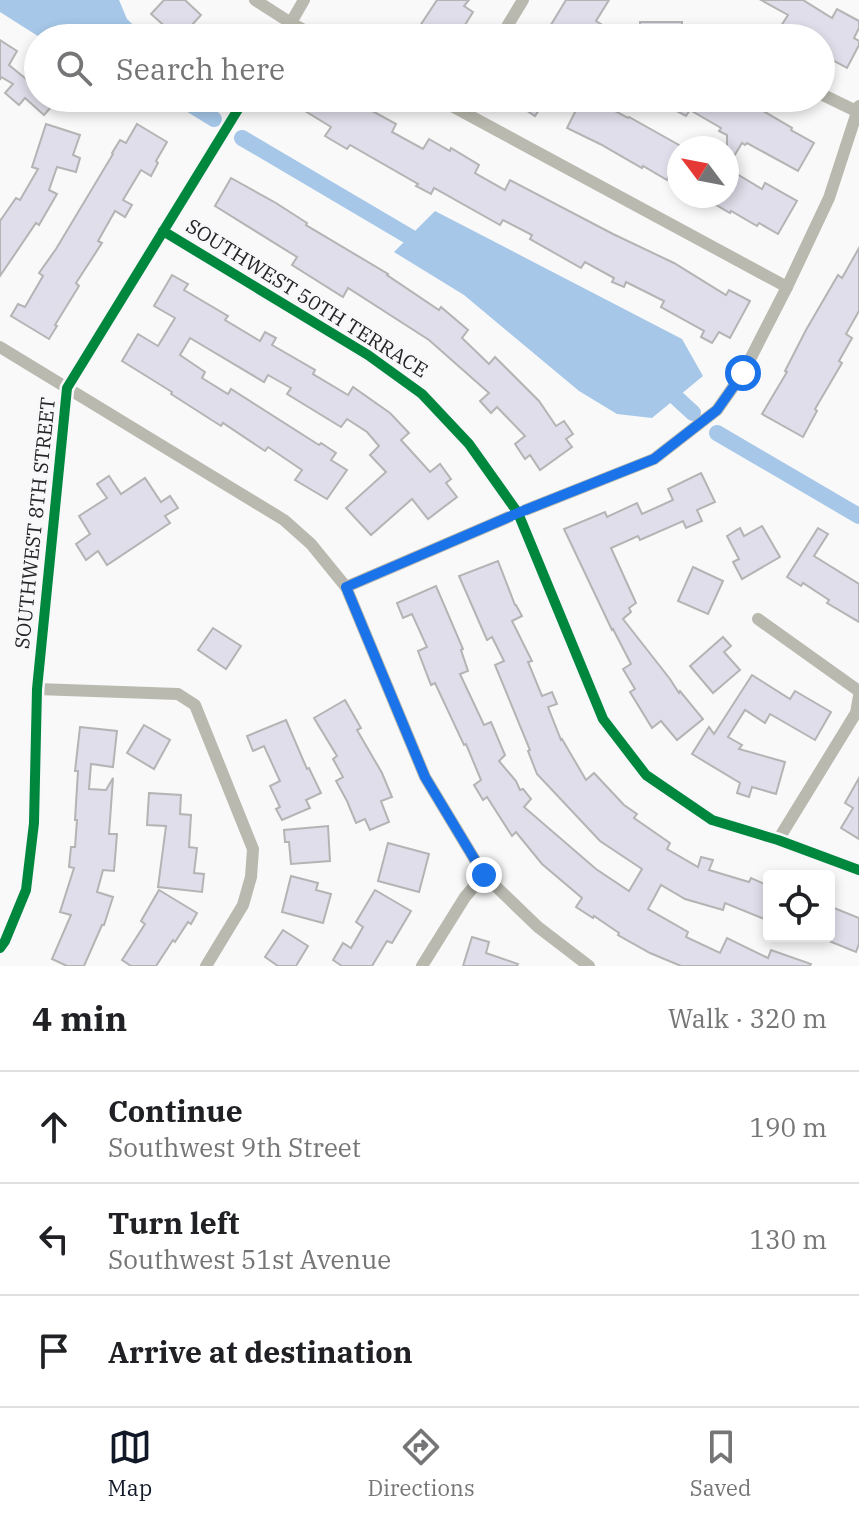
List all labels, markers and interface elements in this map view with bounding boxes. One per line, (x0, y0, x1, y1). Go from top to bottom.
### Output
search box (24, 24, 835, 112)
icon: search (52, 46, 96, 90)
text: Search here (116, 49, 285, 88)
north arrow (667, 136, 739, 208)
street label: SOUTHWEST 50TH TERRACE (181, 212, 433, 383)
route start (725, 355, 761, 391)
street label: SOUTHWEST 8TH STREET (8, 396, 61, 650)
route end (466, 857, 502, 893)
map controls (763, 870, 835, 942)
button: locate (763, 870, 835, 942)
text: 4 min (32, 996, 127, 1040)
text: Walk · 320 m (668, 1001, 827, 1035)
text: Continue (108, 1091, 243, 1130)
icon: ahead (32, 1105, 76, 1149)
text: 190 m (749, 1110, 827, 1144)
text: Southwest 9th Street (108, 1130, 361, 1164)
text: Turn left (108, 1203, 240, 1242)
icon: left (32, 1217, 76, 1261)
text: 130 m (749, 1222, 827, 1256)
text: Southwest 51st Avenue (108, 1242, 391, 1276)
icon: arrive (32, 1329, 76, 1373)
text: Arrive at destination (108, 1332, 413, 1371)
tab: Map (108, 1425, 152, 1502)
tab: Directions (367, 1425, 475, 1502)
tab: Saved (690, 1425, 751, 1502)

